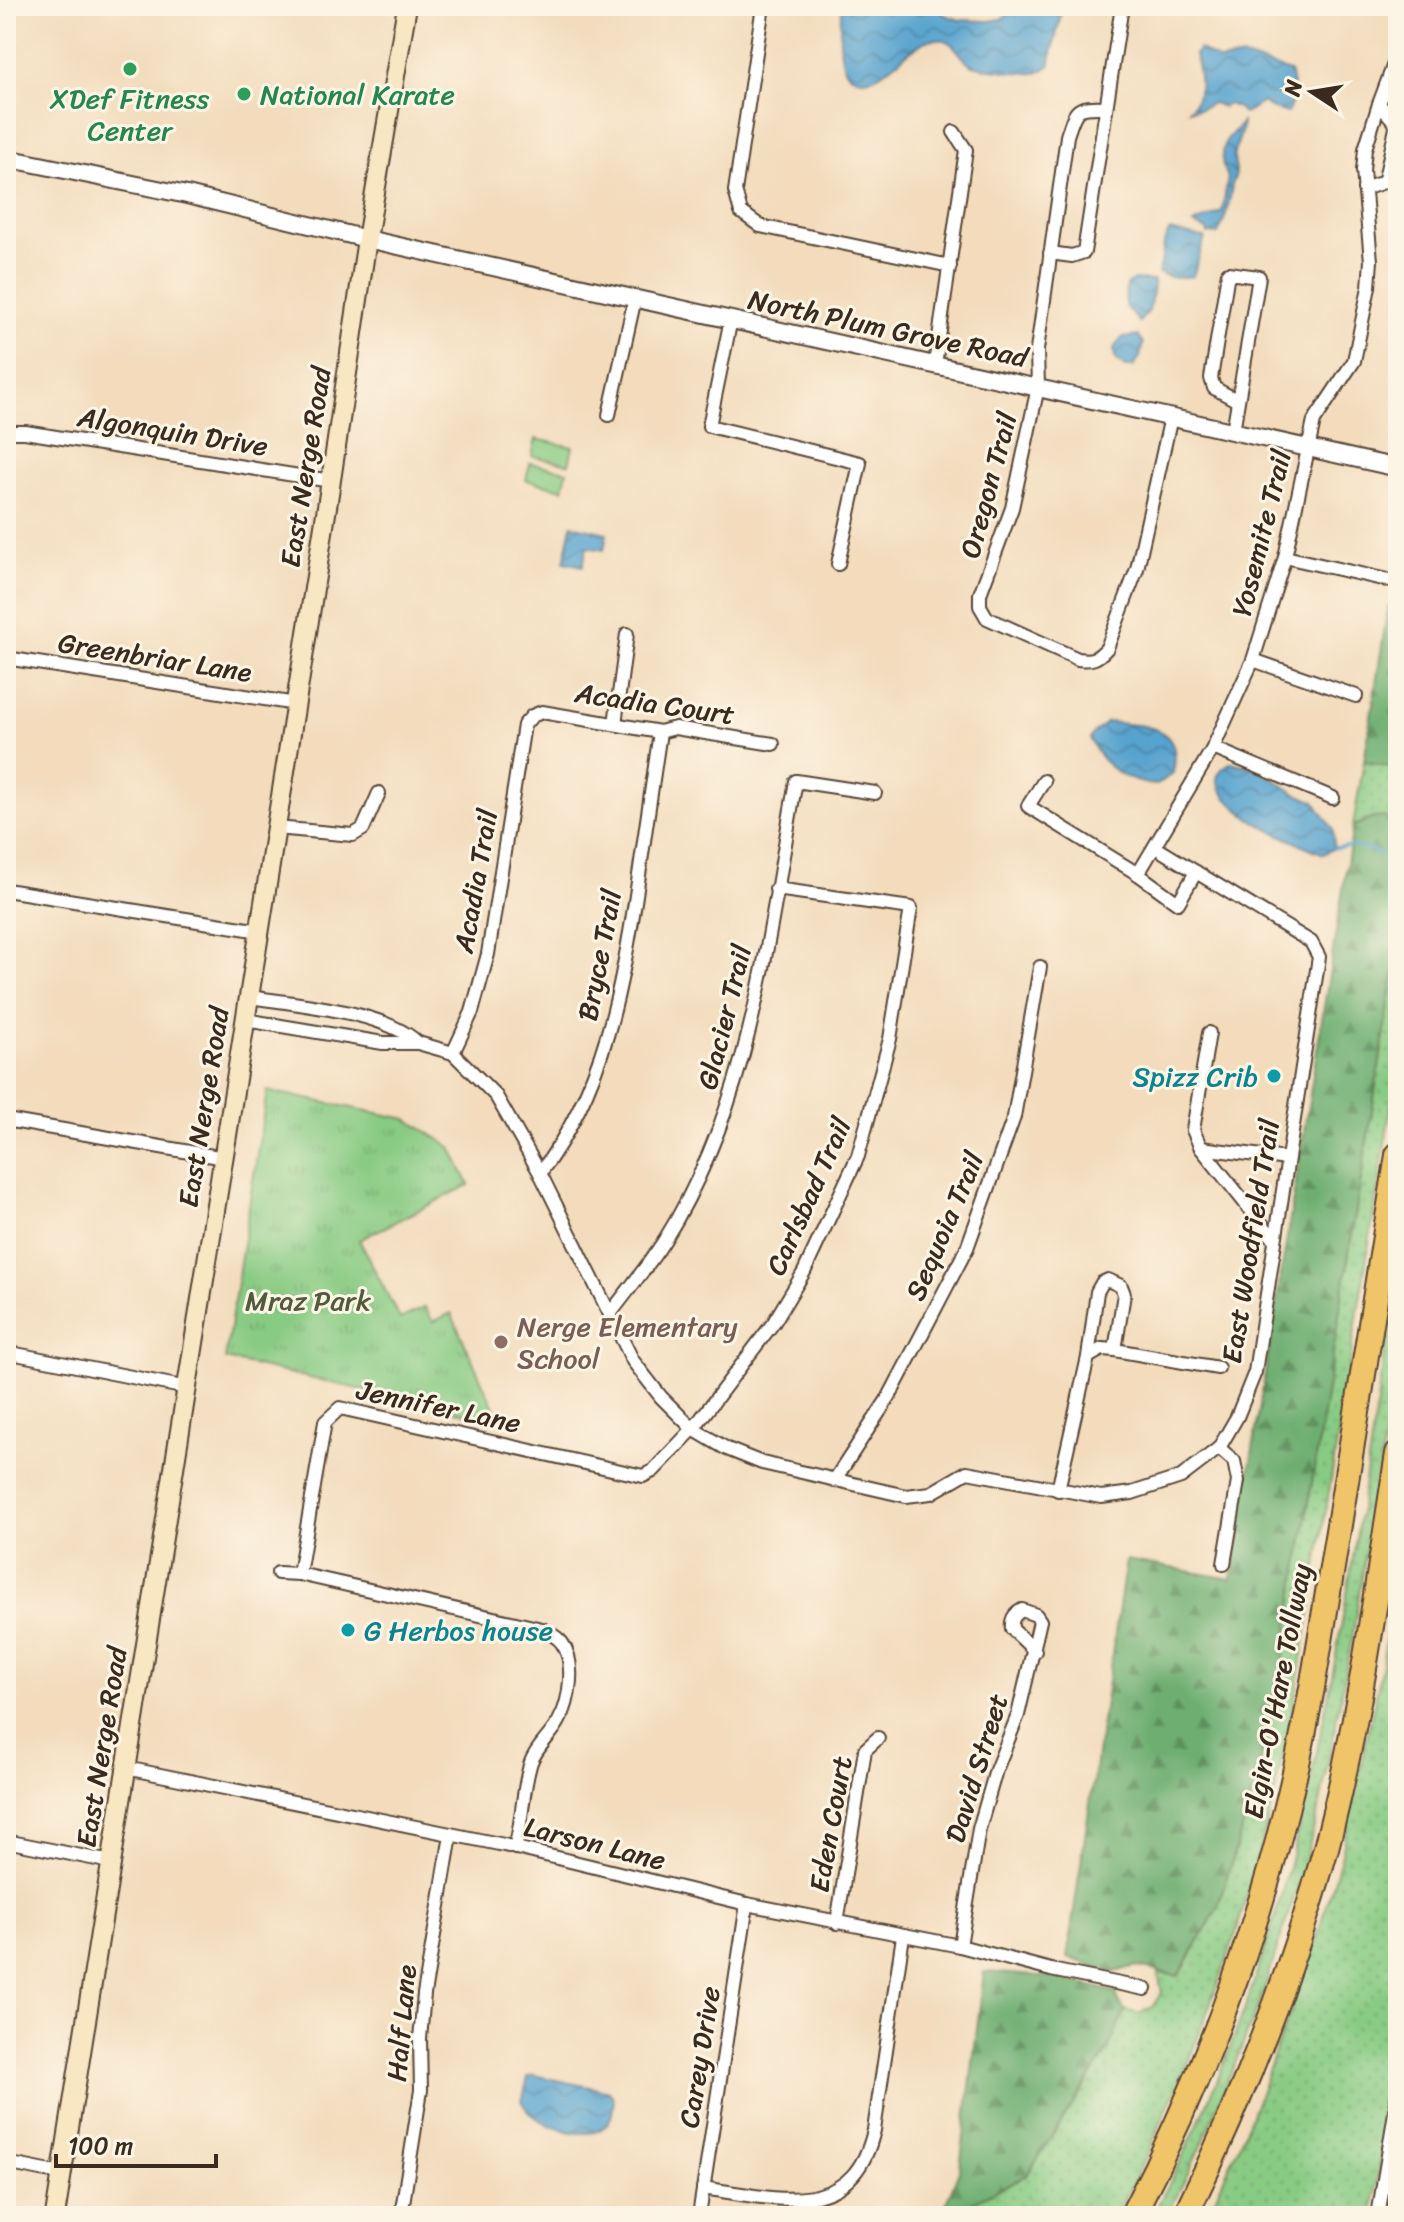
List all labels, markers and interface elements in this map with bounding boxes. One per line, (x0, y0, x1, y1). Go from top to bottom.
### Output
north arrow (1272, 52, 1352, 132)
marker: XDef Fitness Center (121, 60, 139, 78)
place label: National Karate (260, 70, 455, 119)
place label: XDef Fitness Center (50, 74, 210, 155)
text: N (1272, 76, 1314, 100)
marker: National Karate (235, 85, 253, 103)
street label: North Plum Grove Road (744, 275, 1034, 382)
street label: East Nerge Road (265, 361, 346, 571)
street label: Algonquin Drive (73, 392, 272, 471)
street label: Oregon Trail (946, 406, 1032, 564)
street label: Yosemite Trail (1217, 444, 1306, 622)
street label: Greenbriar Lane (55, 618, 255, 697)
street label: Acadia Court (571, 668, 738, 739)
street label: Acadia Trail (439, 804, 512, 958)
street label: Bryce Trail (563, 884, 636, 1025)
street label: Glacier Trail (683, 939, 766, 1095)
street label: East Nerge Road (163, 1001, 244, 1211)
place label: Spizz Crib (1132, 1052, 1258, 1101)
marker: Spizz Crib (1265, 1067, 1283, 1085)
street label: Carlsbad Trail (752, 1108, 866, 1283)
street label: East Woodfield Trail (1207, 1114, 1294, 1367)
street label: Sequoia Trail (891, 1143, 998, 1308)
park label: Mraz Park (245, 1276, 371, 1325)
place label: Nerge Elementary School (517, 1302, 738, 1383)
marker: Nerge Elementary School (492, 1333, 510, 1351)
street label: Jennifer Lane (351, 1365, 525, 1448)
street label: Elgin-O'Hare Tollway (1229, 1559, 1326, 1823)
place label: G Herbos house (364, 1606, 553, 1655)
marker: G Herbos house (339, 1621, 357, 1639)
street label: East Nerge Road (61, 1641, 142, 1851)
street label: David Street (931, 1687, 1022, 1849)
street label: Eden Court (794, 1752, 867, 1896)
street label: Larson Lane (519, 1802, 671, 1885)
street label: Half Lane (372, 1963, 431, 2083)
street label: Carey Drive (664, 1983, 735, 2131)
scale bar (56, 2118, 216, 2168)
text: 100 m (68, 2125, 133, 2167)

